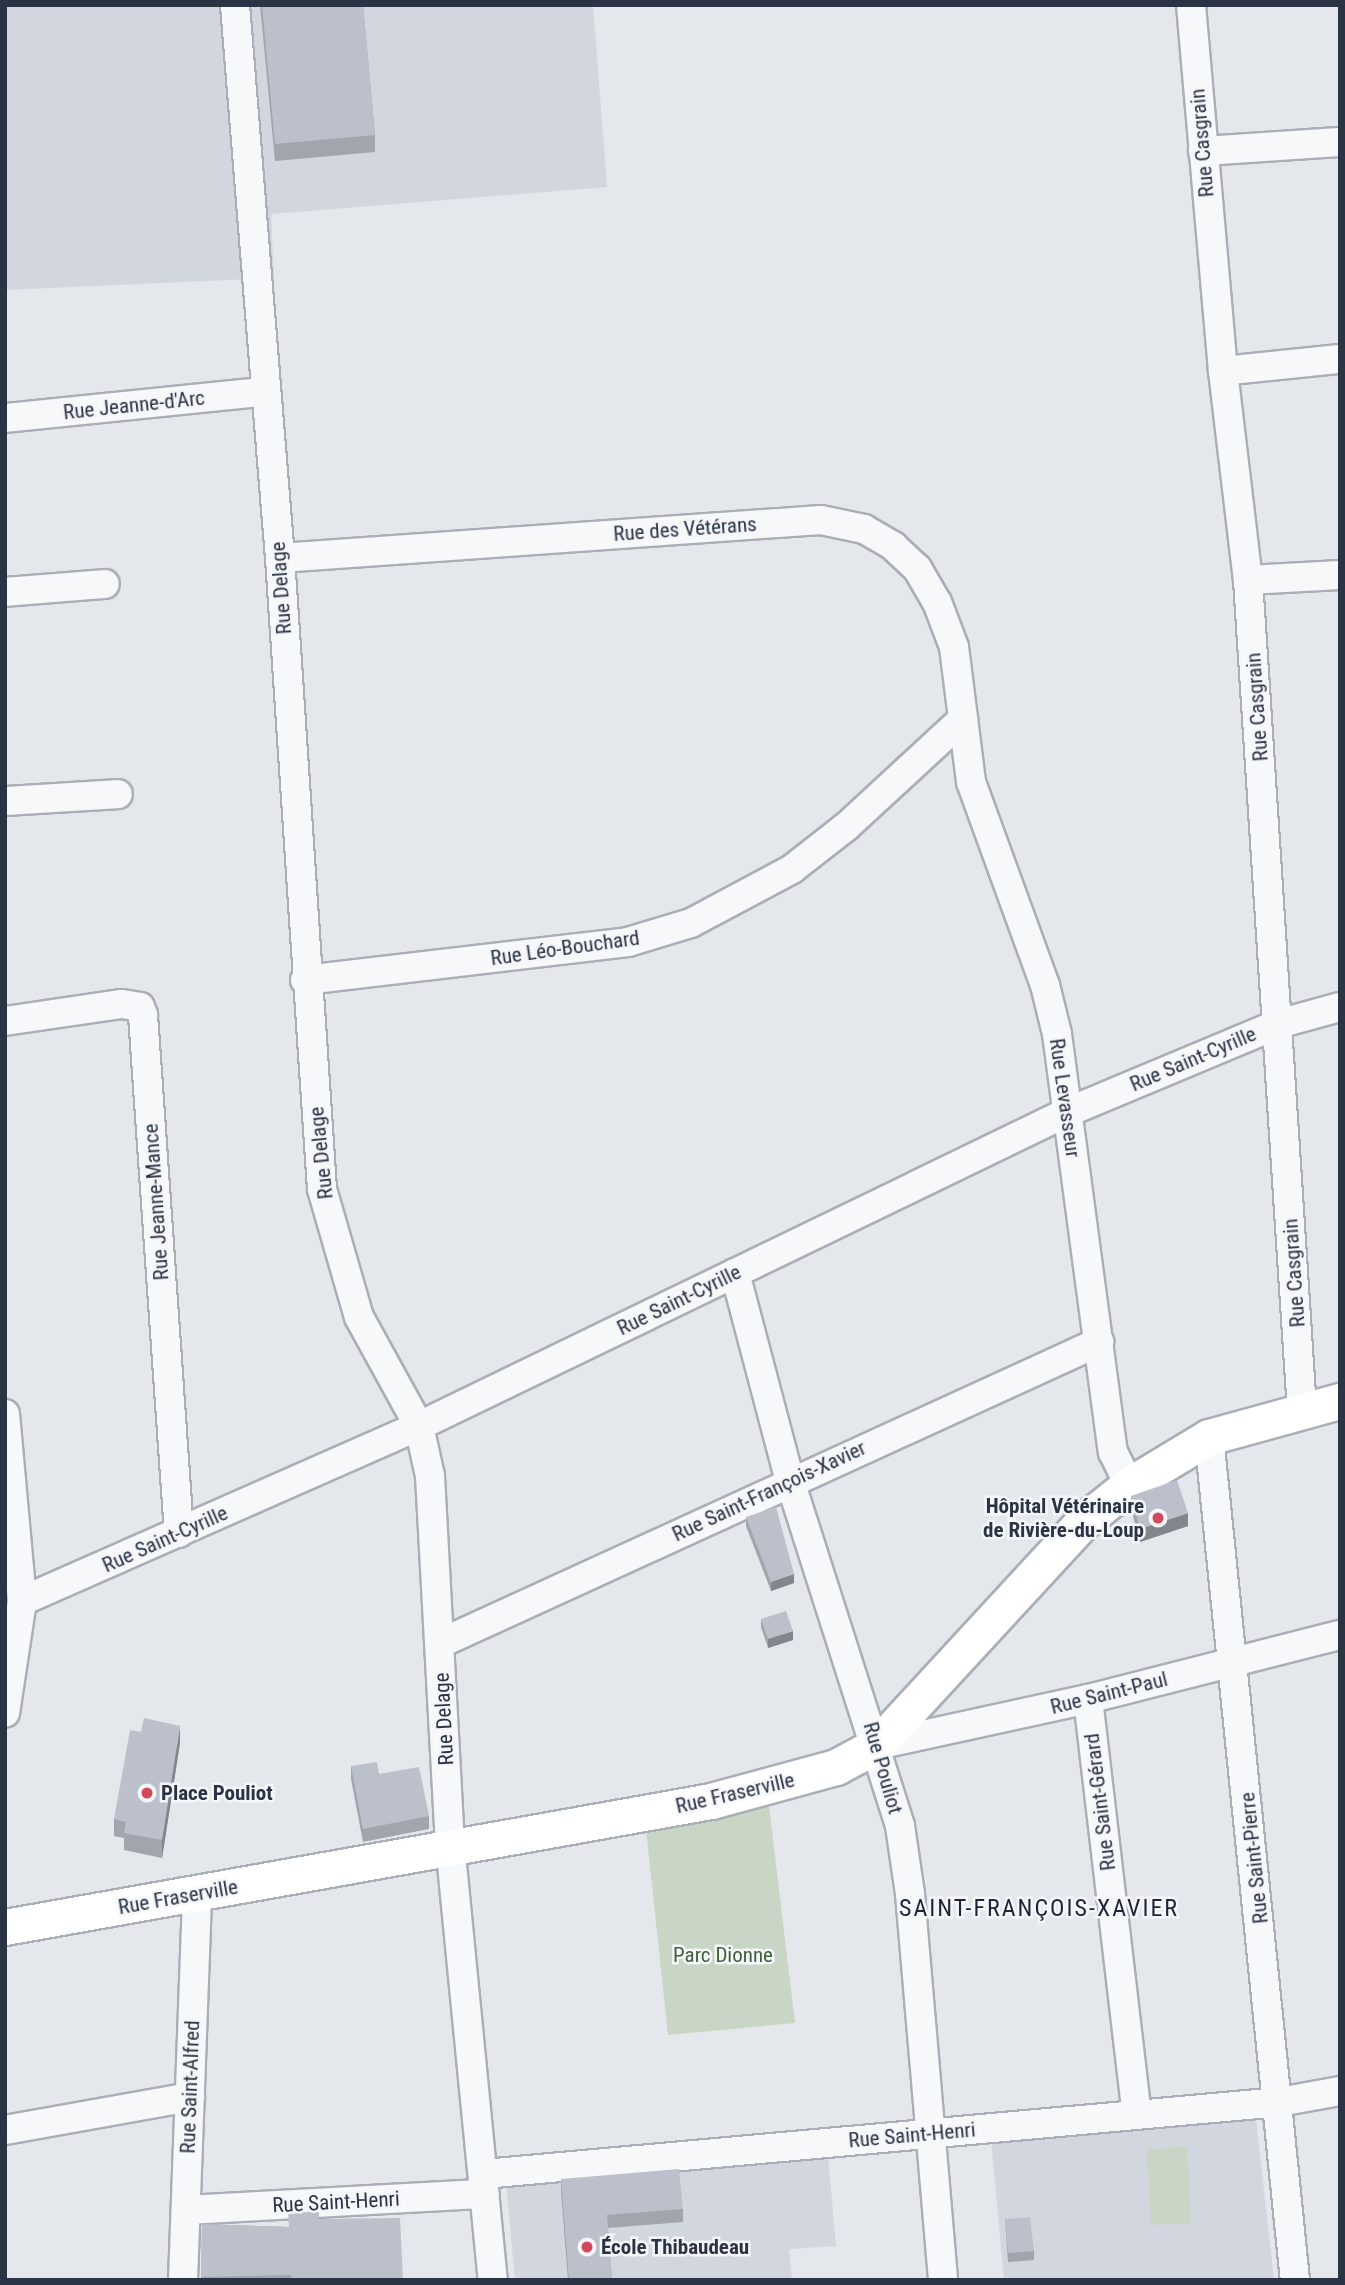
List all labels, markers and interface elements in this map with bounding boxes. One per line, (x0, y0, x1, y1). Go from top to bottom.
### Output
street label: Rue Casgrain (1185, 88, 1219, 198)
street label: Rue Jeanne-d'Arc (62, 385, 206, 425)
street label: Rue des Vétérans (612, 511, 758, 547)
street label: Rue Delage (265, 541, 297, 635)
street label: Rue Casgrain (1241, 652, 1273, 762)
street label: Rue Léo-Bouchard (489, 925, 641, 971)
street label: Rue Saint-Cyrille (1126, 1021, 1260, 1097)
street label: Rue Levasseur (1044, 1037, 1086, 1159)
street label: Rue Delage (304, 1106, 338, 1200)
street label: Rue Jeanne-Mance (138, 1123, 174, 1281)
street label: Rue Casgrain (1278, 1218, 1310, 1328)
street label: Rue Saint-Cyrille (613, 1259, 745, 1341)
street label: Rue Saint-François-Xavier (668, 1435, 870, 1547)
place label: Hôpital Vétérinaire de Rivière-du-Loup (983, 1493, 1144, 1543)
street label: Rue Saint-Cyrille (98, 1500, 232, 1578)
marker: Hôpital Vétérinaire de Rivière-du-Loup (1150, 1510, 1166, 1526)
street label: Rue Saint-Paul (1048, 1666, 1170, 1720)
street label: Rue Delage (429, 1672, 459, 1766)
street label: Rue Pouliot (858, 1719, 908, 1817)
street label: Rue Saint-Gérard (1079, 1732, 1121, 1872)
street label: Rue Fraserville (673, 1767, 797, 1819)
place label: Place Pouliot (161, 1780, 273, 1806)
marker: Place Pouliot (139, 1785, 155, 1801)
street label: Rue Saint-Pierre (1235, 1791, 1273, 1925)
street label: Rue Fraserville (116, 1874, 240, 1920)
district label: SAINT-FRANÇOIS-XAVIER (902, 1895, 1176, 1923)
park label: Parc Dionne (673, 1942, 773, 1968)
street label: Rue Saint-Alfred (175, 2020, 205, 2154)
street label: Rue Saint-Henri (847, 2117, 977, 2153)
street label: Rue Saint-Henri (272, 2186, 400, 2218)
place label: École Thibaudeau (601, 2234, 750, 2260)
marker: École Thibaudeau (579, 2239, 595, 2255)

